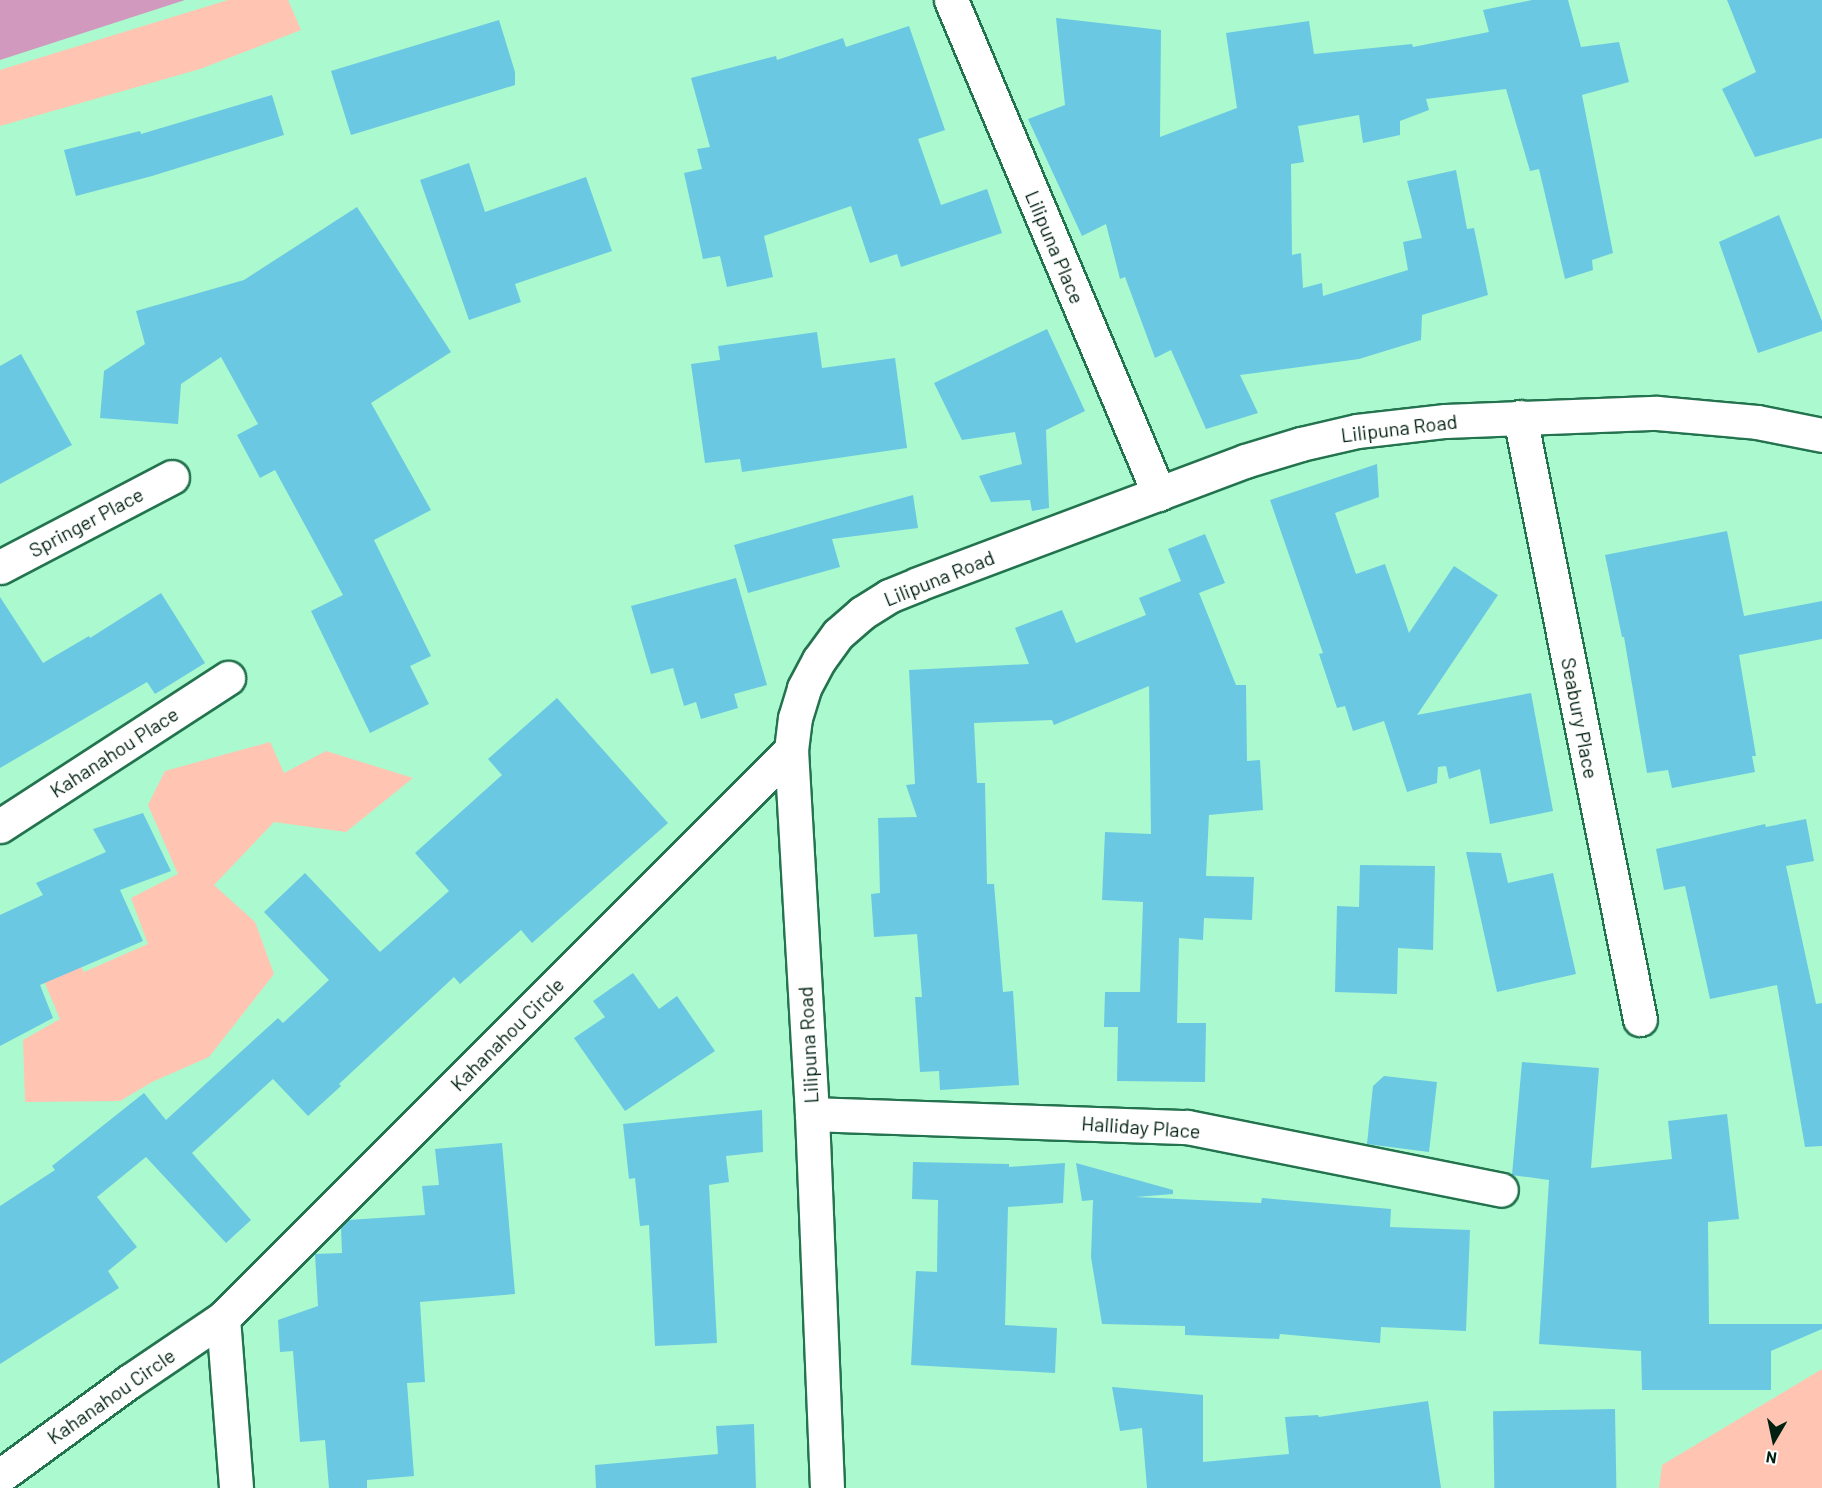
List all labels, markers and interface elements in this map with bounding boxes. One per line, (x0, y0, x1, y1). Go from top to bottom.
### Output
street label: Lilipuna Place (1020, 187, 1090, 307)
street label: Lilipuna Road (1339, 409, 1459, 447)
street label: Springer Place (25, 482, 147, 562)
street label: Lilipuna Road (880, 545, 998, 611)
street label: Seabury Place (1557, 655, 1603, 781)
street label: Kahanahou Place (45, 702, 183, 802)
street label: Kahanahou Circle (445, 972, 569, 1096)
street label: Lilipuna Road (793, 986, 823, 1104)
street label: Halliday Place (1081, 1111, 1201, 1143)
street label: Kahanahou Circle (42, 1343, 180, 1449)
north arrow (1744, 1410, 1804, 1470)
text: N (1764, 1448, 1778, 1468)

